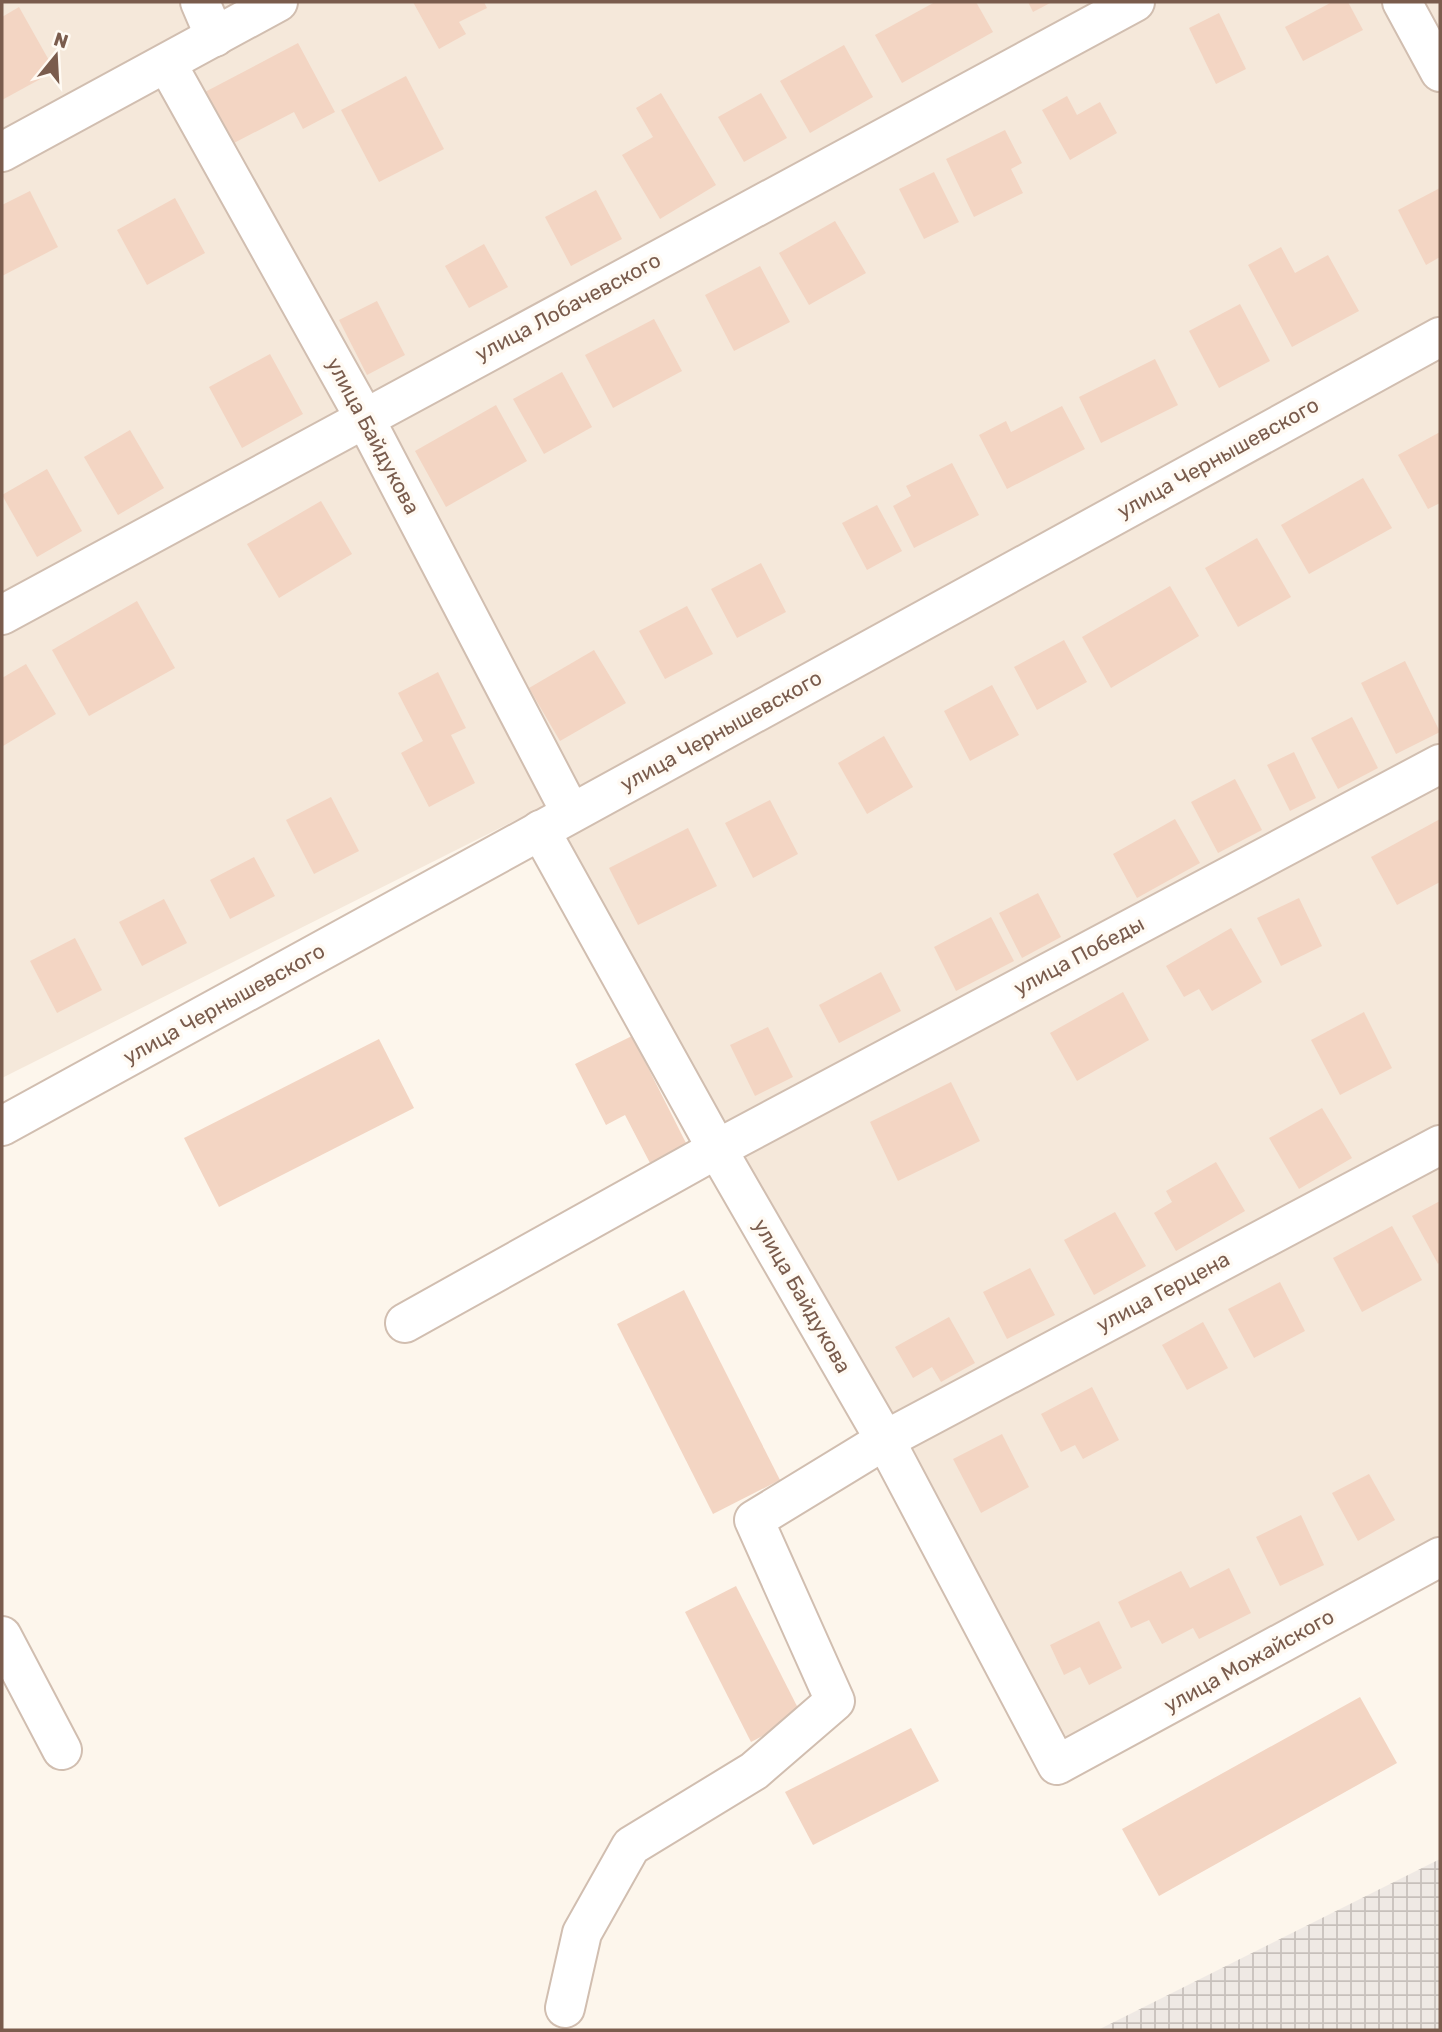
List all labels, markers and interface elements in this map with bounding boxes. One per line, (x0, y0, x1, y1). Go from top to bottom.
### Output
north arrow (21, 21, 91, 91)
text: N (51, 27, 71, 53)
street label: улица Лобачевского (471, 247, 665, 366)
street label: улица Байдукова (322, 353, 425, 518)
street label: улица Чернышевского (1113, 392, 1323, 523)
street label: улица Чернышевского (616, 665, 826, 796)
street label: улица Победы (1009, 911, 1148, 1000)
street label: улица Чернышевского (119, 938, 329, 1069)
street label: улица Байдукова (748, 1214, 857, 1377)
street label: улица Герцена (1092, 1246, 1234, 1337)
street label: улица Можайского (1159, 1603, 1338, 1718)

